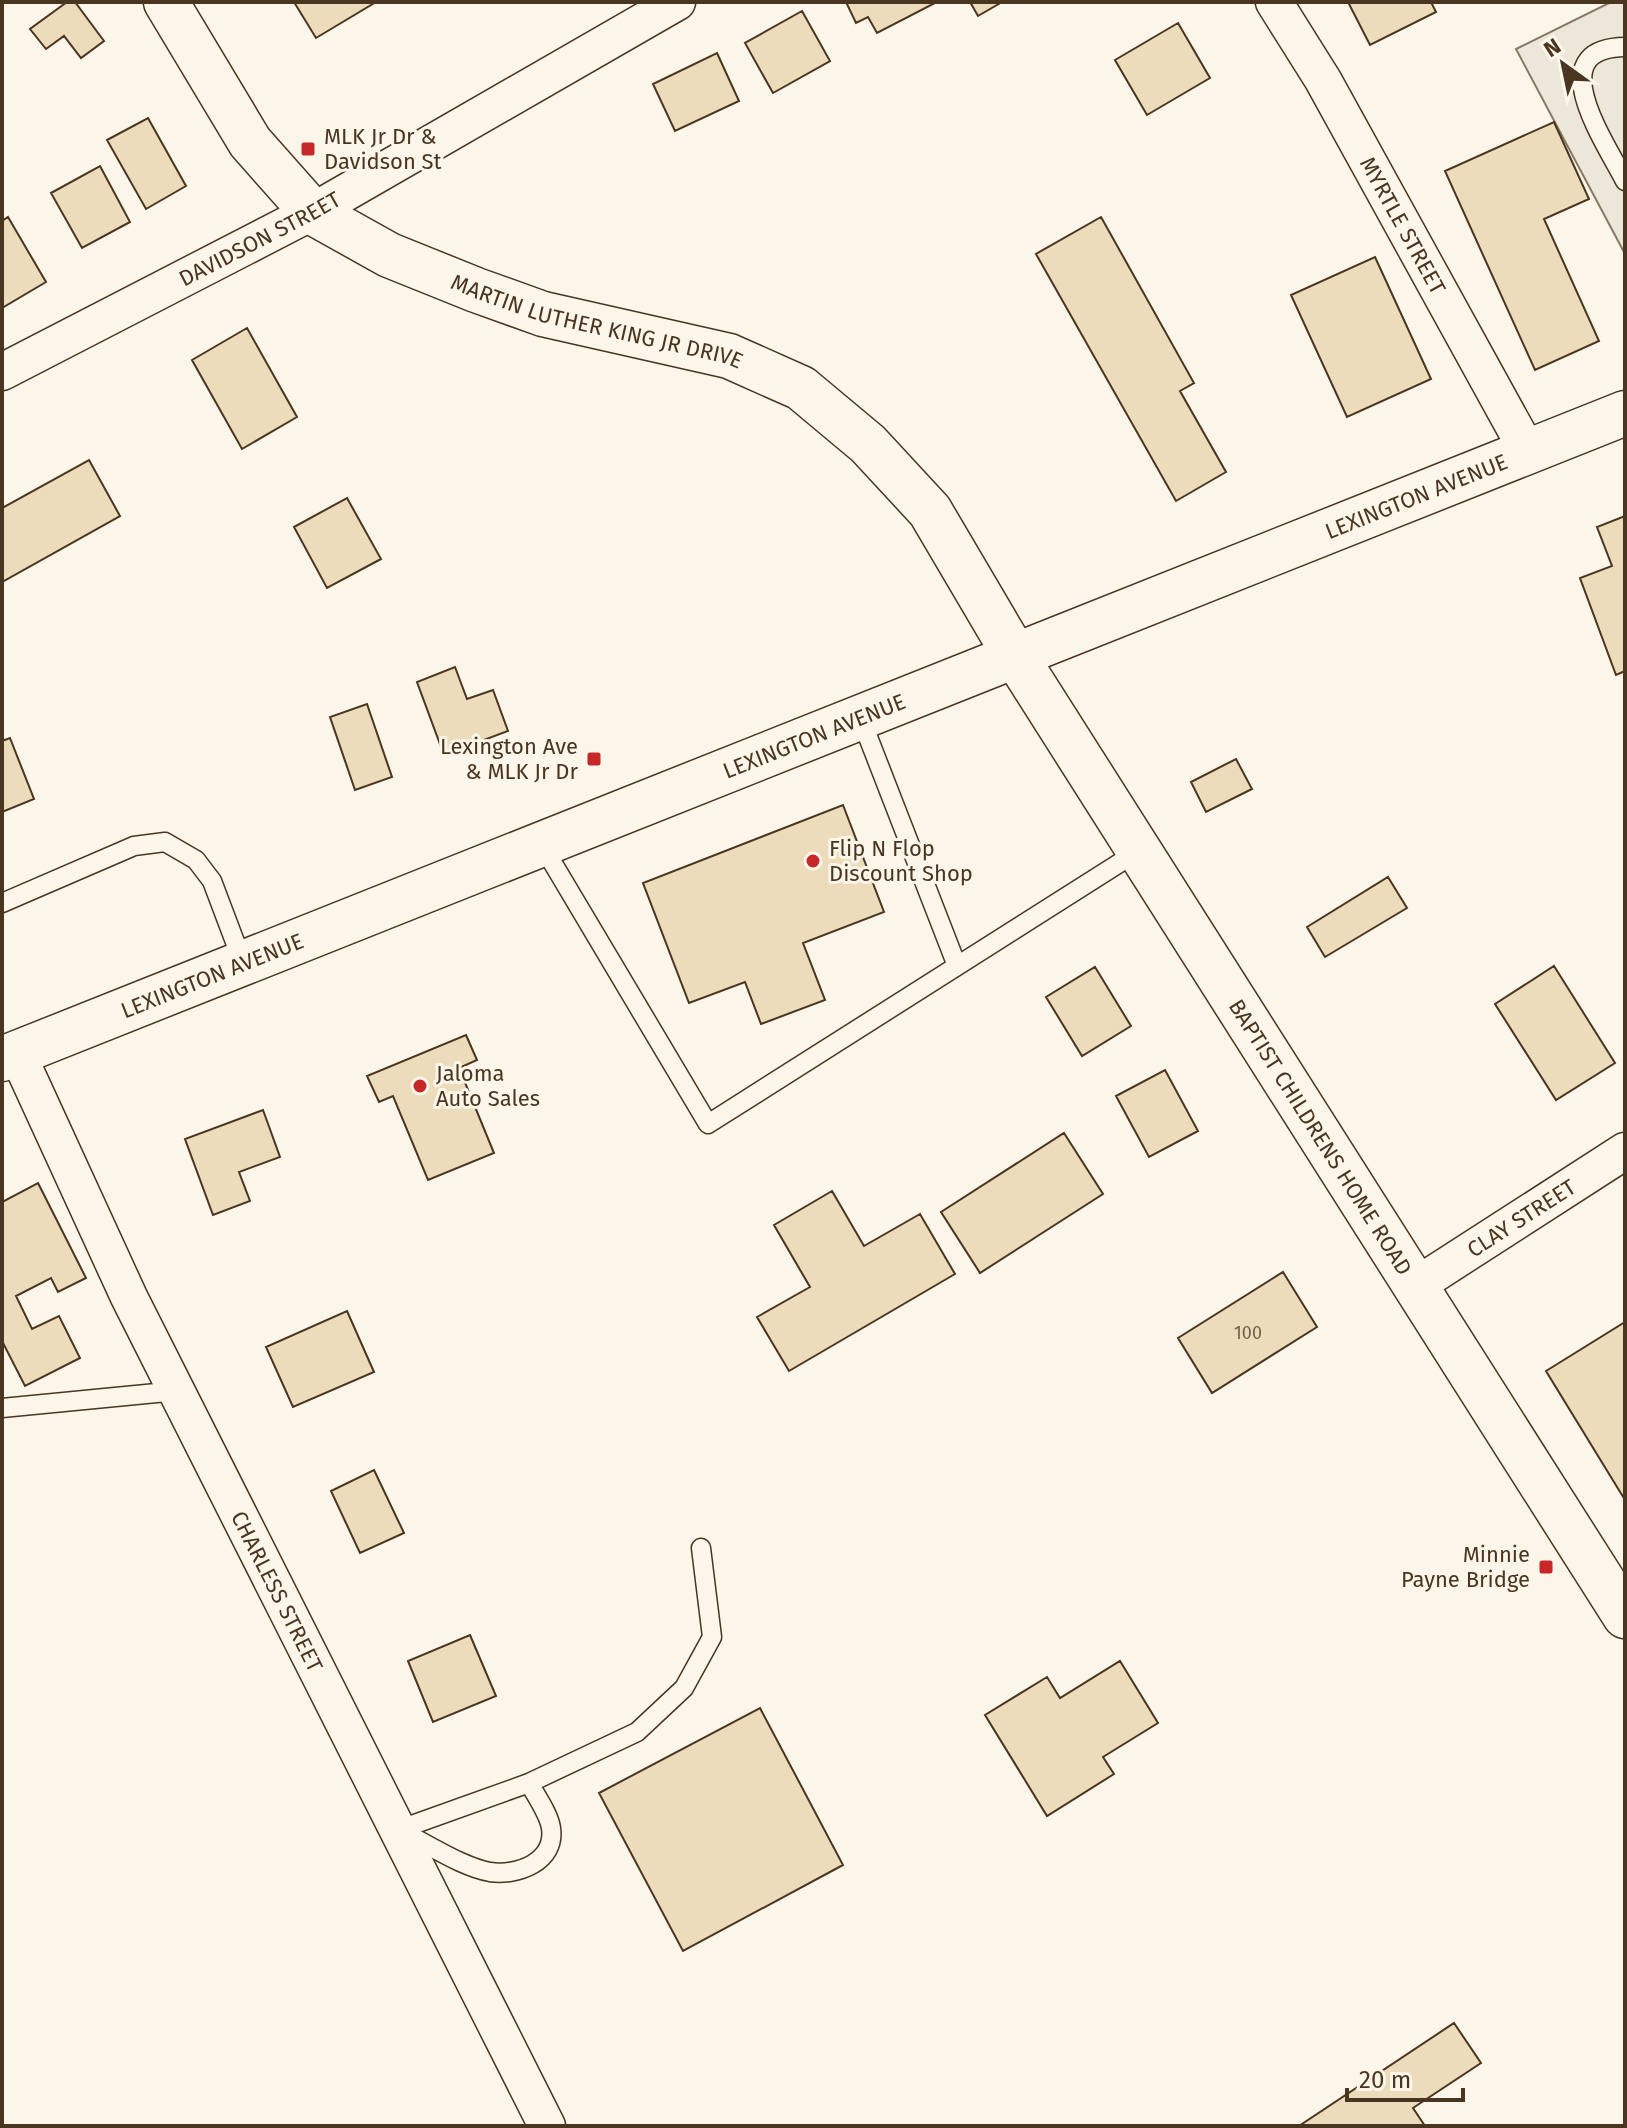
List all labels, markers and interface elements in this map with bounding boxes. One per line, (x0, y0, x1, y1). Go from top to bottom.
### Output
north arrow (1523, 24, 1603, 104)
text: N (1539, 32, 1566, 63)
place label: MLK Jr Dr & Davidson St (324, 123, 442, 175)
marker: MLK Jr Dr & Davidson St (299, 140, 317, 158)
street label: MYRTLE STREET (1354, 152, 1452, 299)
street label: DAVIDSON STREET (174, 185, 346, 292)
street label: MARTIN LUTHER KING JR DRIVE (447, 268, 748, 374)
street label: LEXINGTON AVENUE (1321, 448, 1511, 545)
street label: LEXINGTON AVENUE (719, 687, 909, 784)
place label: Lexington Ave & MLK Jr Dr (440, 733, 579, 785)
marker: Lexington Ave & MLK Jr Dr (585, 750, 603, 768)
place label: Flip N Flop Discount Shop (829, 835, 973, 887)
marker: Flip N Flop Discount Shop (804, 852, 822, 870)
street label: LEXINGTON AVENUE (117, 927, 307, 1024)
street label: BAPTIST CHILDRENS HOME ROAD (1223, 994, 1418, 1280)
place label: Jaloma Auto Sales (436, 1060, 540, 1112)
marker: Jaloma Auto Sales (411, 1077, 429, 1095)
street label: CLAY STREET (1462, 1173, 1581, 1263)
house number: 100 (1234, 1322, 1262, 1344)
street label: CHARLESS STREET (226, 1506, 329, 1677)
place label: Minnie Payne Bridge (1401, 1541, 1530, 1593)
marker: Minnie Payne Bridge (1537, 1558, 1555, 1576)
scale bar (1347, 2052, 1463, 2102)
text: 20 m (1359, 2066, 1411, 2094)

